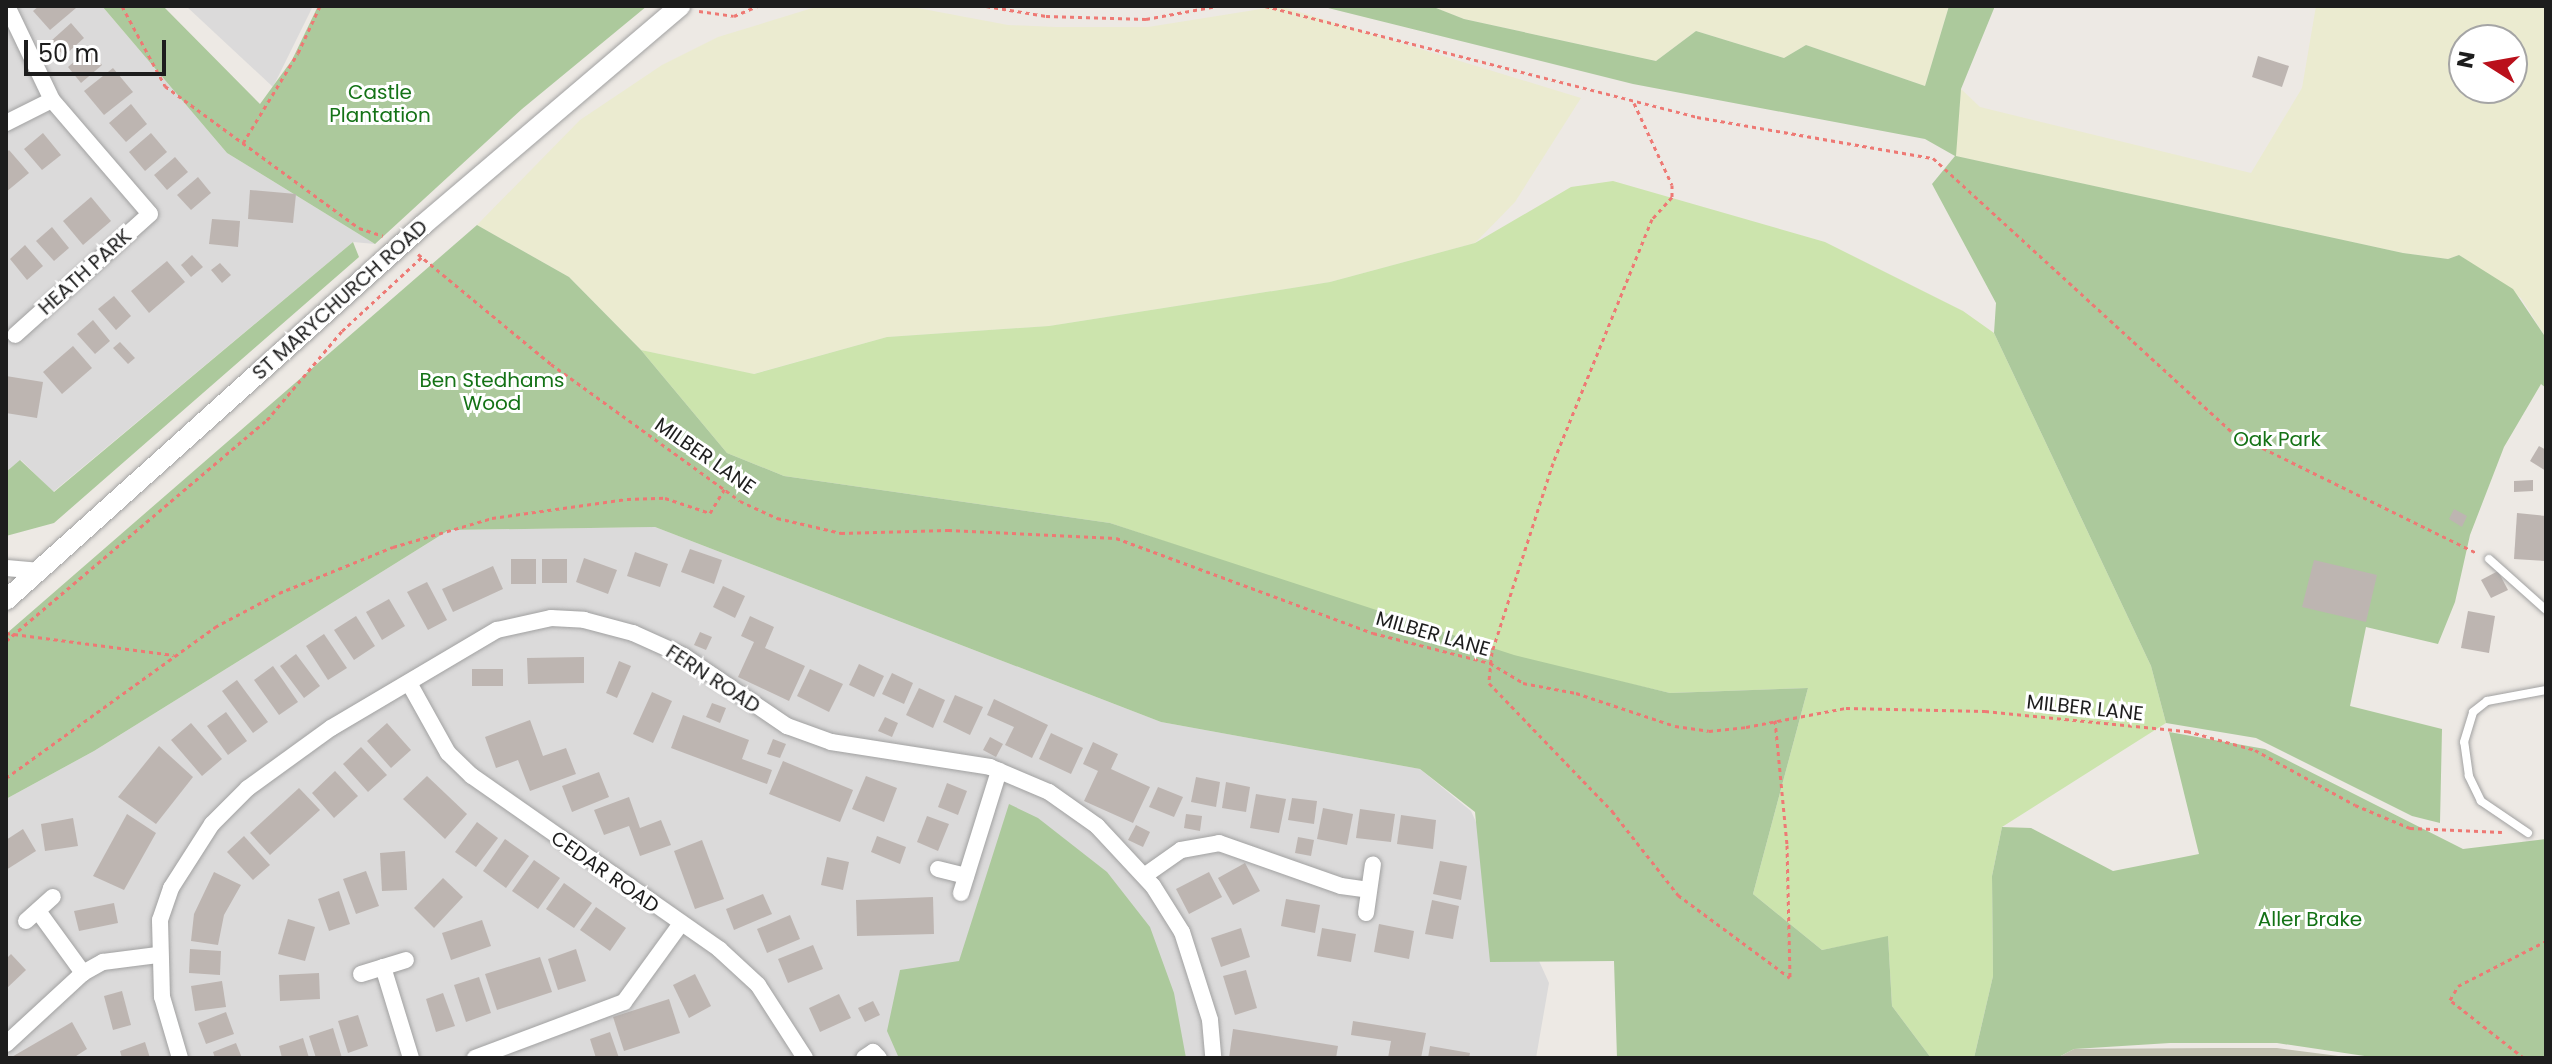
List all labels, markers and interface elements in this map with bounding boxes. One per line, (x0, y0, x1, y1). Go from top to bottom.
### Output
scale bar (28, 24, 170, 74)
north arrow (2448, 24, 2528, 104)
text: 50 m (38, 37, 99, 70)
text: N (2449, 49, 2483, 71)
park label: Castle Plantation (329, 81, 431, 128)
street label: ST MARYCHURCH ROAD (247, 215, 433, 385)
street label: HEATH PARK (34, 224, 136, 320)
park label: Ben Stedhams Wood (419, 369, 565, 416)
street label: MILBER LANE (650, 413, 760, 499)
park label: Oak Park (2233, 427, 2321, 451)
street label: MILBER LANE (1373, 606, 1493, 662)
street label: FERN ROAD (661, 640, 765, 718)
street label: MILBER LANE (2025, 690, 2145, 726)
street label: CEDAR ROAD (546, 826, 664, 918)
park label: Aller Brake (2258, 907, 2362, 931)

